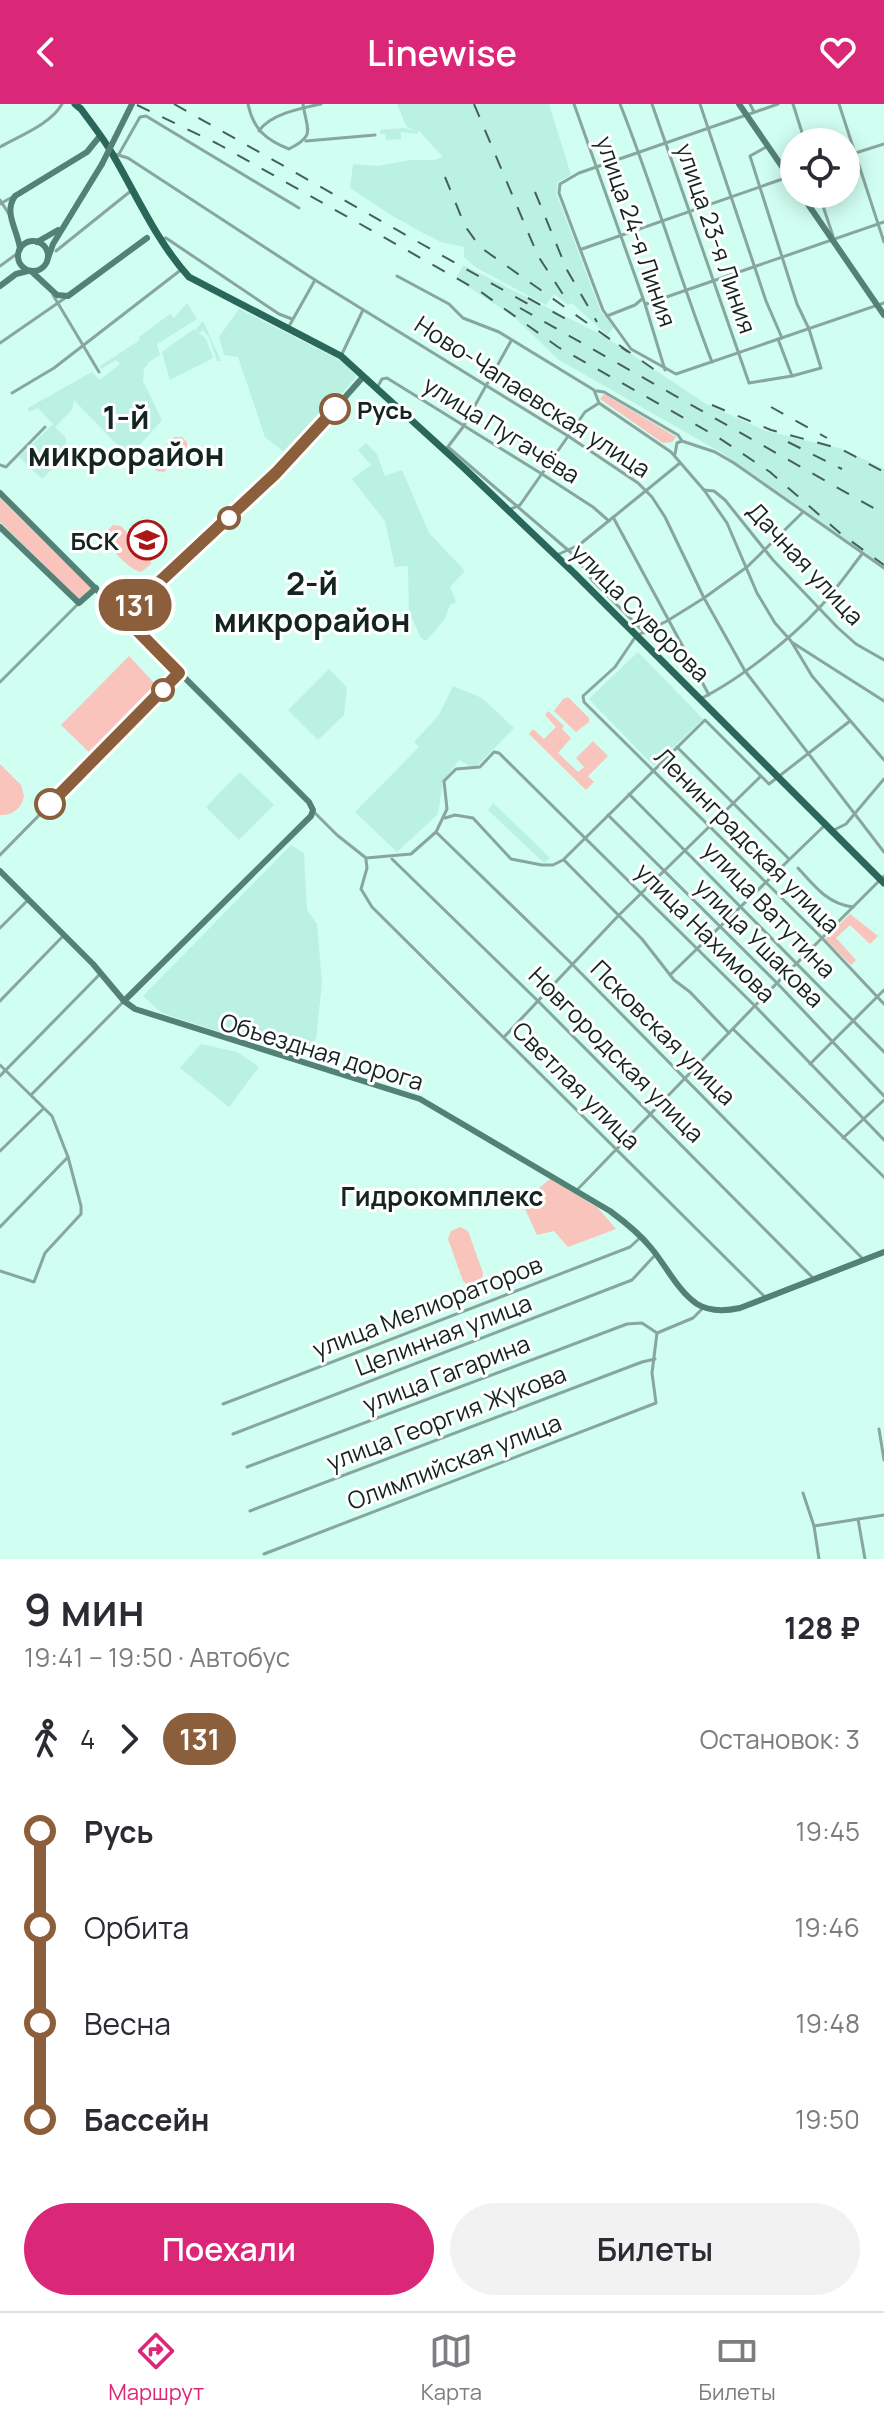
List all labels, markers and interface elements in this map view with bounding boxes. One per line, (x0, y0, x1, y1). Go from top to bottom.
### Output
text: Linewise (367, 28, 517, 77)
icon: back (24, 30, 68, 74)
icon: heart (816, 30, 860, 74)
map controls (780, 128, 860, 208)
button: locate (780, 128, 860, 208)
street label: улица 24-я Линия (589, 131, 685, 331)
street label: улица 23-я Линия (669, 138, 765, 338)
street label: Ново-Чапаевская улица (409, 307, 657, 485)
street label: улица Пугачёва (417, 368, 587, 490)
place label: Русь (357, 393, 413, 426)
marker: Русь (320, 394, 350, 424)
district label: 1-й микрорайон (28, 395, 224, 476)
street label: Дачная улица (740, 494, 872, 632)
unlabelled marker (218, 507, 240, 529)
school or university icon: БСК (126, 519, 168, 561)
place label: БСК (70, 524, 119, 557)
street label: улица Суворова (564, 535, 718, 689)
district label: 2-й микрорайон (214, 561, 410, 642)
line badge: 131 (89, 579, 181, 631)
text: 131 (115, 586, 155, 624)
unlabelled marker (152, 679, 174, 701)
street label: Ленинградская улица (648, 740, 848, 940)
unlabelled marker (35, 789, 65, 819)
street label: улица Ватутина (696, 833, 844, 985)
street label: улица Нахимова (629, 855, 783, 1009)
street label: улица Ушакова (688, 870, 832, 1014)
street label: Псковская улица (584, 952, 744, 1112)
street label: Новгородская улица (522, 959, 712, 1149)
street label: Объездная дорога (216, 1004, 428, 1098)
street label: Светлая улица (506, 1014, 648, 1156)
district label: Гидрокомплекс (340, 1178, 544, 1214)
street label: улица Мелиораторов (307, 1247, 547, 1365)
street label: Целинная улица (350, 1285, 536, 1383)
street label: улица Гагарина (358, 1326, 534, 1420)
street label: улица Георгия Жукова (322, 1356, 570, 1478)
street label: Олимпийская улица (342, 1405, 566, 1517)
text: 9 мин (24, 1579, 145, 1639)
text: 128 ₽ (784, 1607, 860, 1648)
text: 19:41 – 19:50 · Автобус (24, 1639, 290, 1675)
icon: walk (24, 1717, 68, 1761)
icon: forward (107, 1717, 151, 1761)
text: 131 (179, 1720, 220, 1758)
text: 4 (80, 1721, 95, 1757)
text: Остановок: 3 (700, 1721, 860, 1757)
text: Русь (84, 1811, 154, 1852)
text: 19:45 (796, 1813, 860, 1849)
text: Орбита (84, 1907, 189, 1948)
text: 19:46 (794, 1909, 860, 1945)
text: Весна (84, 2003, 171, 2044)
text: 19:48 (796, 2005, 860, 2041)
text: Бассейн (84, 2099, 210, 2140)
text: 19:50 (795, 2101, 860, 2137)
button: Поехали (24, 2203, 434, 2295)
button: Билеты (450, 2203, 860, 2295)
tab: Маршрут (108, 2329, 204, 2407)
tab: Карта (421, 2329, 482, 2407)
tab: Билеты (699, 2329, 776, 2407)

